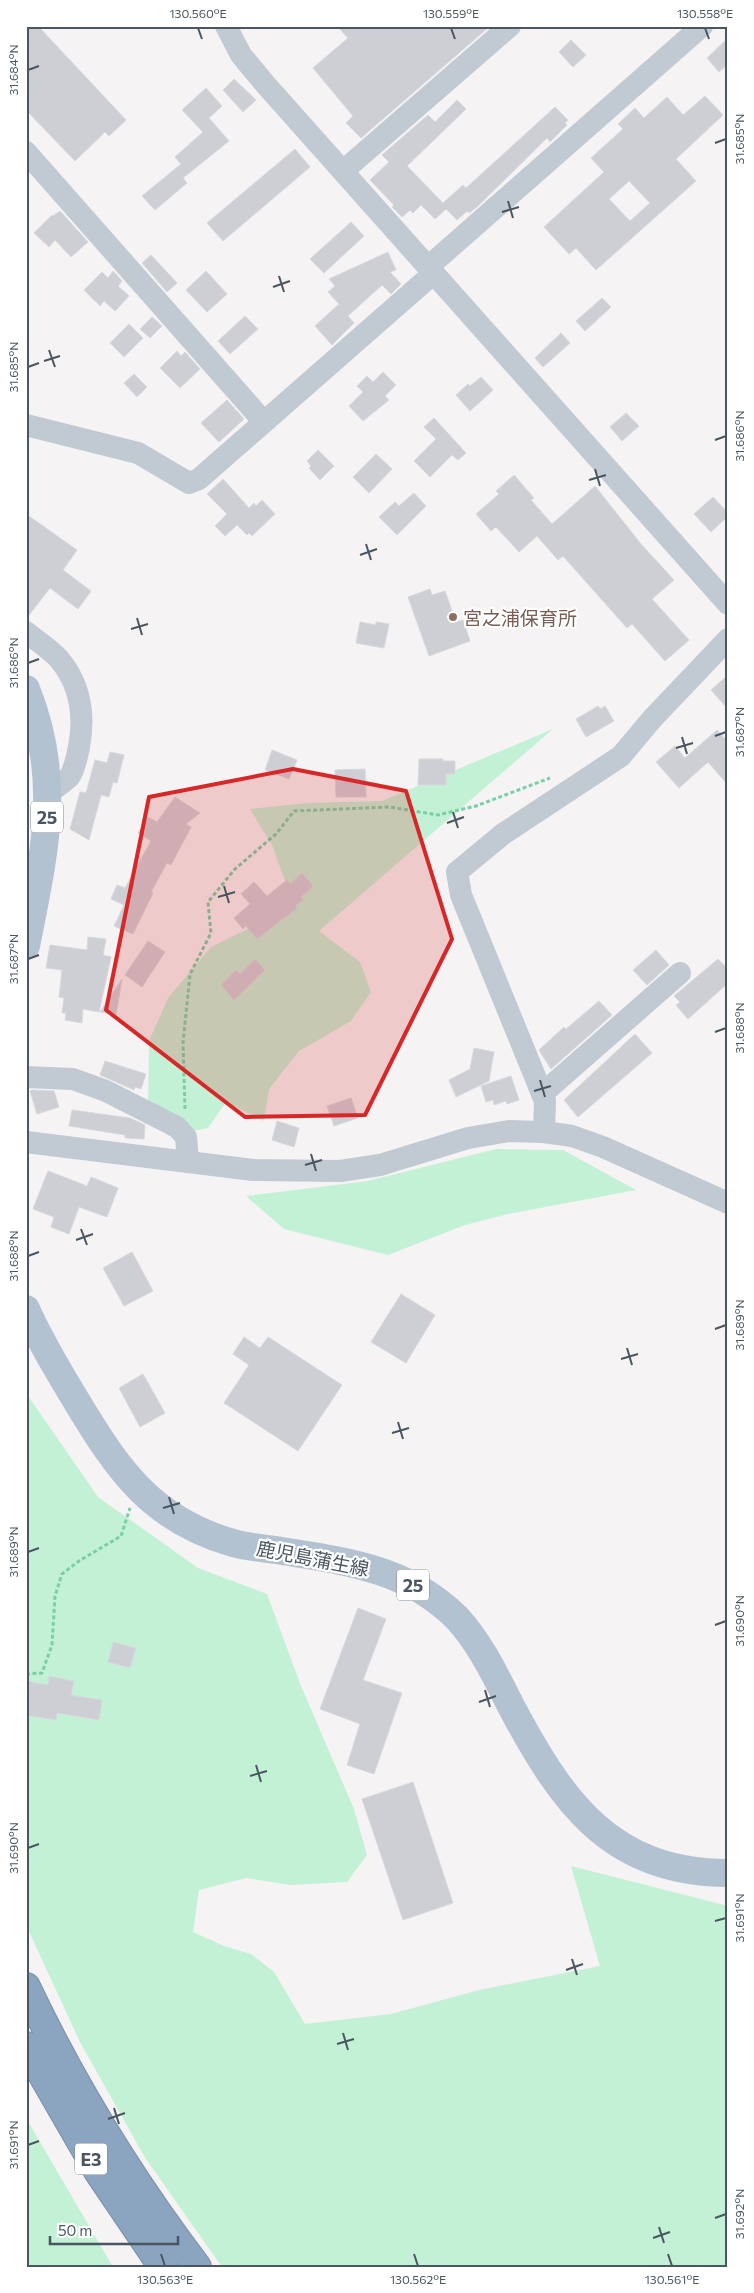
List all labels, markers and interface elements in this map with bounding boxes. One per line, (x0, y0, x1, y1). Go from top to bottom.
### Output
text: 130.560°E (169, 6, 227, 20)
text: 130.559°E (423, 6, 479, 20)
text: 130.558°E (677, 6, 733, 20)
text: 31.684°N (6, 44, 20, 96)
text: 31.685°N (732, 114, 746, 164)
text: 31.685°N (6, 342, 20, 392)
text: 31.686°N (732, 410, 746, 462)
place label: 宮之浦保育所 (463, 606, 577, 629)
marker: 宮之浦保育所 (447, 611, 459, 623)
text: 31.686°N (6, 637, 20, 689)
text: 31.687°N (732, 707, 746, 757)
road number: 25 (31, 802, 63, 832)
text: 31.687°N (6, 934, 20, 984)
text: 31.688°N (732, 1002, 746, 1054)
text: 31.688°N (6, 1230, 20, 1282)
text: 31.689°N (732, 1299, 746, 1351)
text: 31.689°N (6, 1526, 20, 1578)
street label: 鹿児島蒲生線 (255, 1536, 371, 1580)
road number: 25 (397, 1570, 429, 1600)
text: 31.690°N (732, 1595, 746, 1647)
text: 31.690°N (6, 1822, 20, 1874)
text: 31.691°N (732, 1894, 746, 1942)
text: 31.691°N (6, 2121, 20, 2169)
road number: E3 (75, 2144, 107, 2174)
text: 31.692°N (732, 2189, 746, 2239)
scale bar (50, 2213, 178, 2245)
text: 50 m (58, 2221, 92, 2239)
text: 130.563°E (137, 2272, 193, 2286)
text: 130.562°E (390, 2272, 446, 2286)
text: 130.561°E (645, 2272, 699, 2286)

